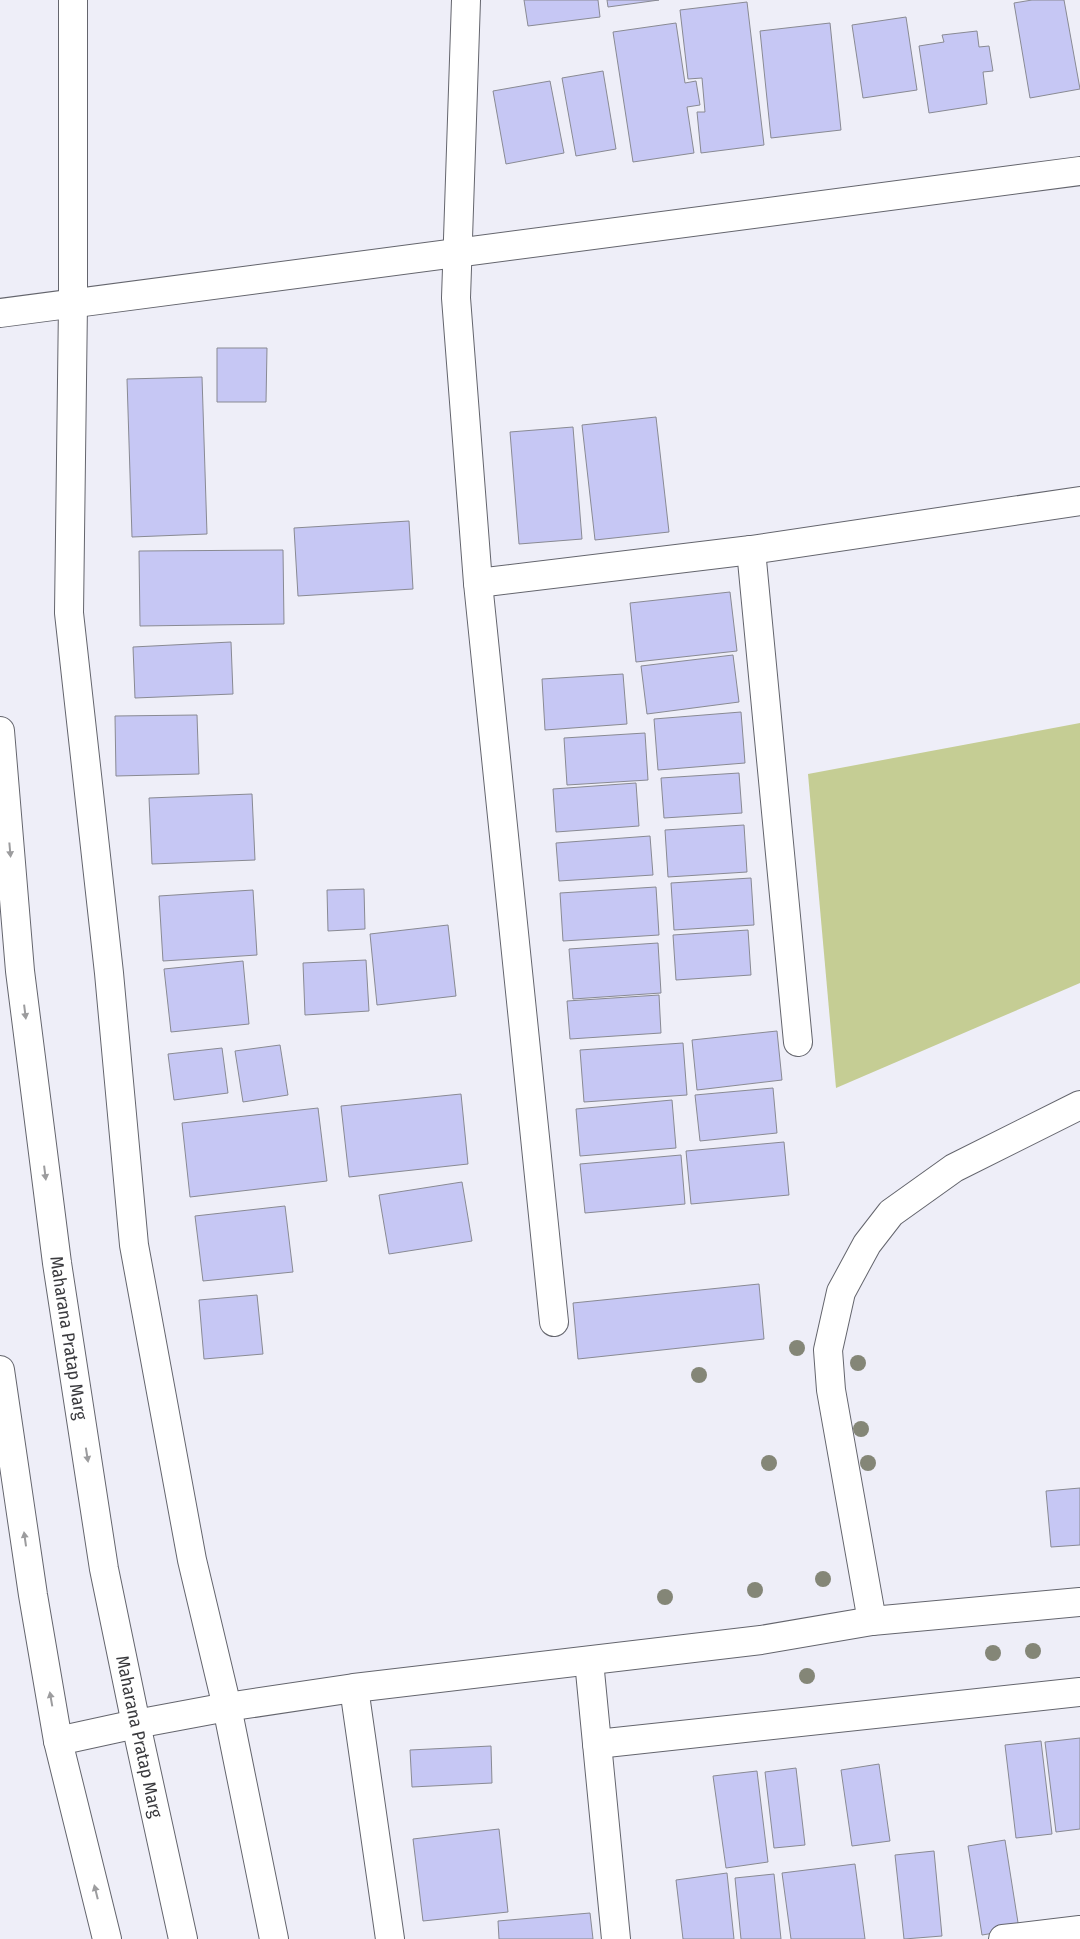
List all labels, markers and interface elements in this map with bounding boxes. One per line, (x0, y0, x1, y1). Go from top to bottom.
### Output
one-way arrow (6, 842, 14, 858)
one-way arrow (21, 1004, 29, 1020)
one-way arrow (42, 1165, 50, 1181)
street label: Maharana Pratap Marg (45, 1255, 92, 1422)
one-way arrow (83, 1447, 91, 1463)
one-way arrow (21, 1531, 29, 1547)
street label: Maharana Pratap Marg (111, 1654, 167, 1820)
one-way arrow (46, 1691, 54, 1707)
one-way arrow (91, 1884, 99, 1899)

